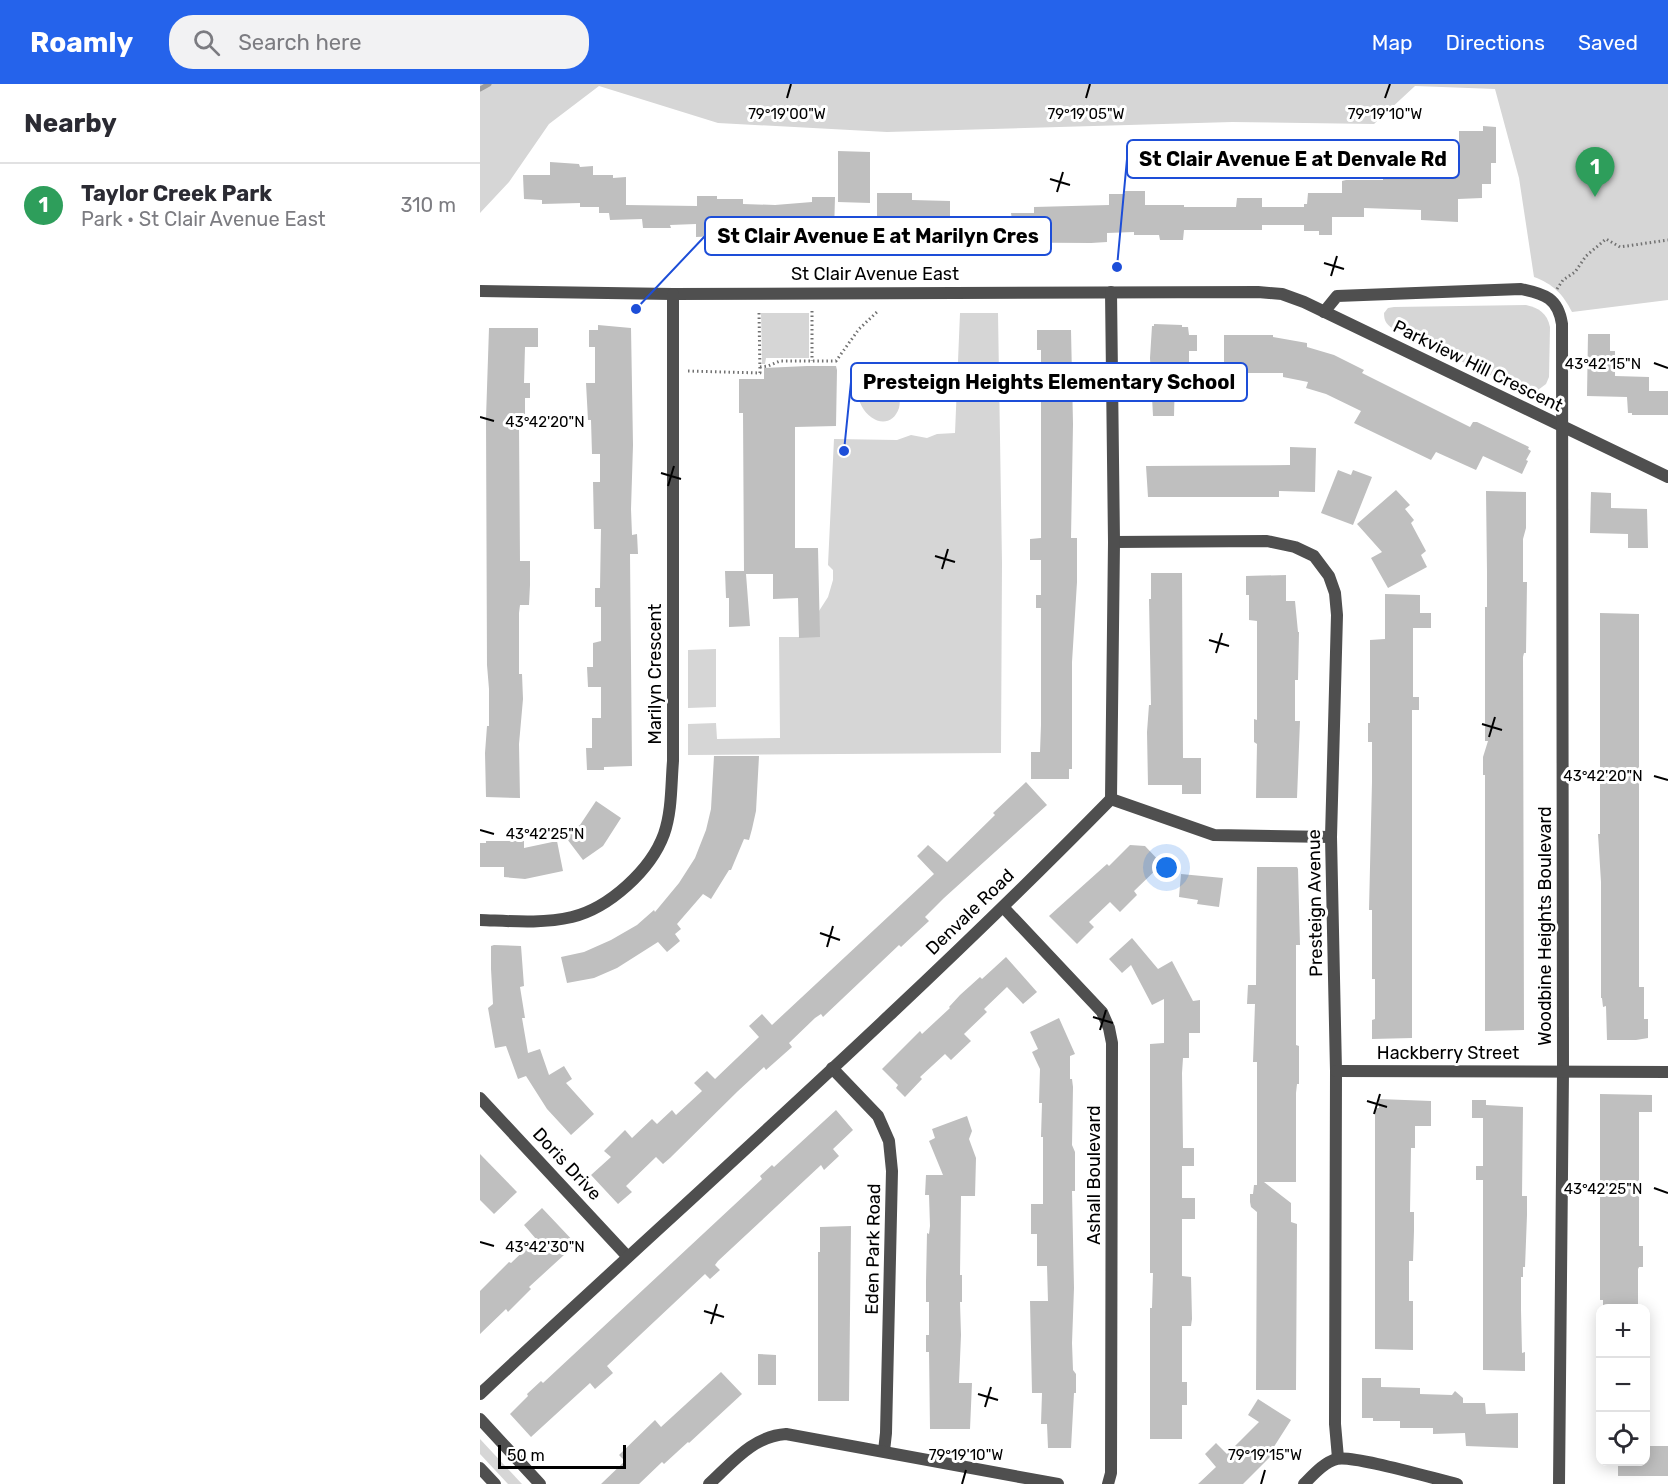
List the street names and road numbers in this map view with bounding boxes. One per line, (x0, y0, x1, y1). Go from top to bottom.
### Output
street label: St Clair Avenue East (791, 263, 959, 285)
street label: Parkview Hill Crescent (1390, 315, 1566, 417)
street label: Marilyn Crescent (644, 604, 666, 744)
street label: Woodbine Heights Boulevard (1534, 806, 1556, 1046)
street label: Presteign Avenue (1303, 829, 1327, 977)
street label: Denvale Road (921, 864, 1019, 960)
street label: Hackberry Street (1377, 1042, 1519, 1064)
street label: Ashall Boulevard (1083, 1105, 1105, 1245)
street label: Doris Drive (528, 1123, 606, 1205)
street label: Eden Park Road (861, 1183, 885, 1315)

